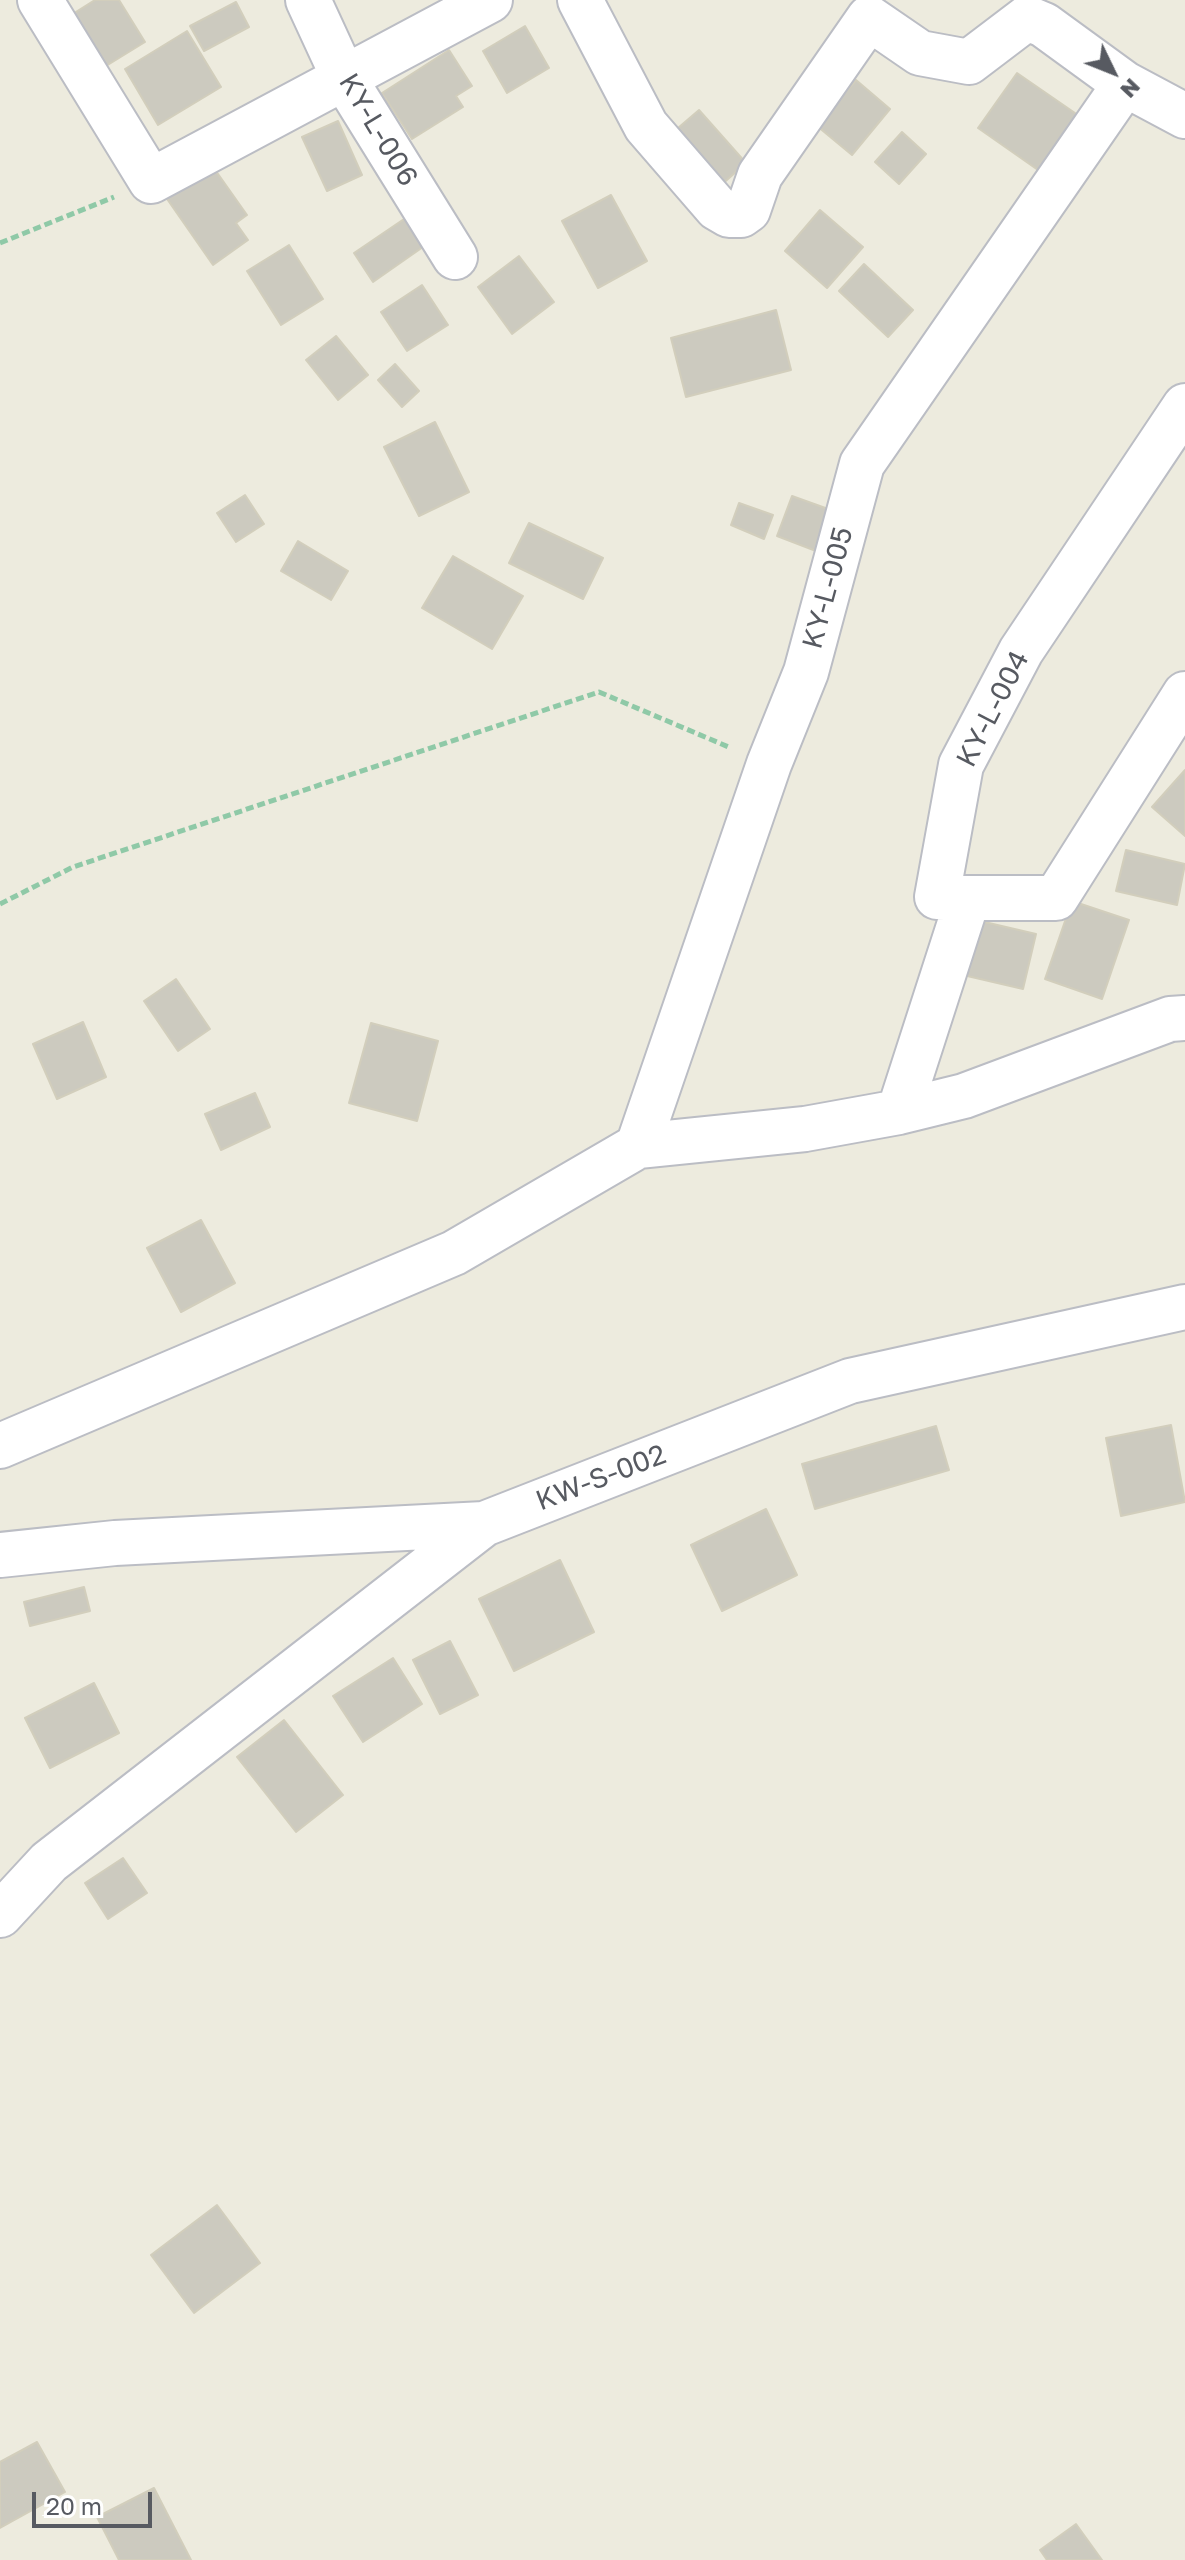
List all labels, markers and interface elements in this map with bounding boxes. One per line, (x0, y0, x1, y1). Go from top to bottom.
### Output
north arrow (1073, 32, 1153, 112)
street label: KY-L-006 (331, 68, 425, 192)
text: N (1115, 73, 1147, 104)
street label: KY-L-005 (796, 523, 860, 653)
street label: KY-L-004 (950, 645, 1036, 773)
street label: KW-S-002 (531, 1438, 671, 1518)
scale bar (36, 2476, 156, 2526)
text: 20 m (46, 2491, 102, 2520)

